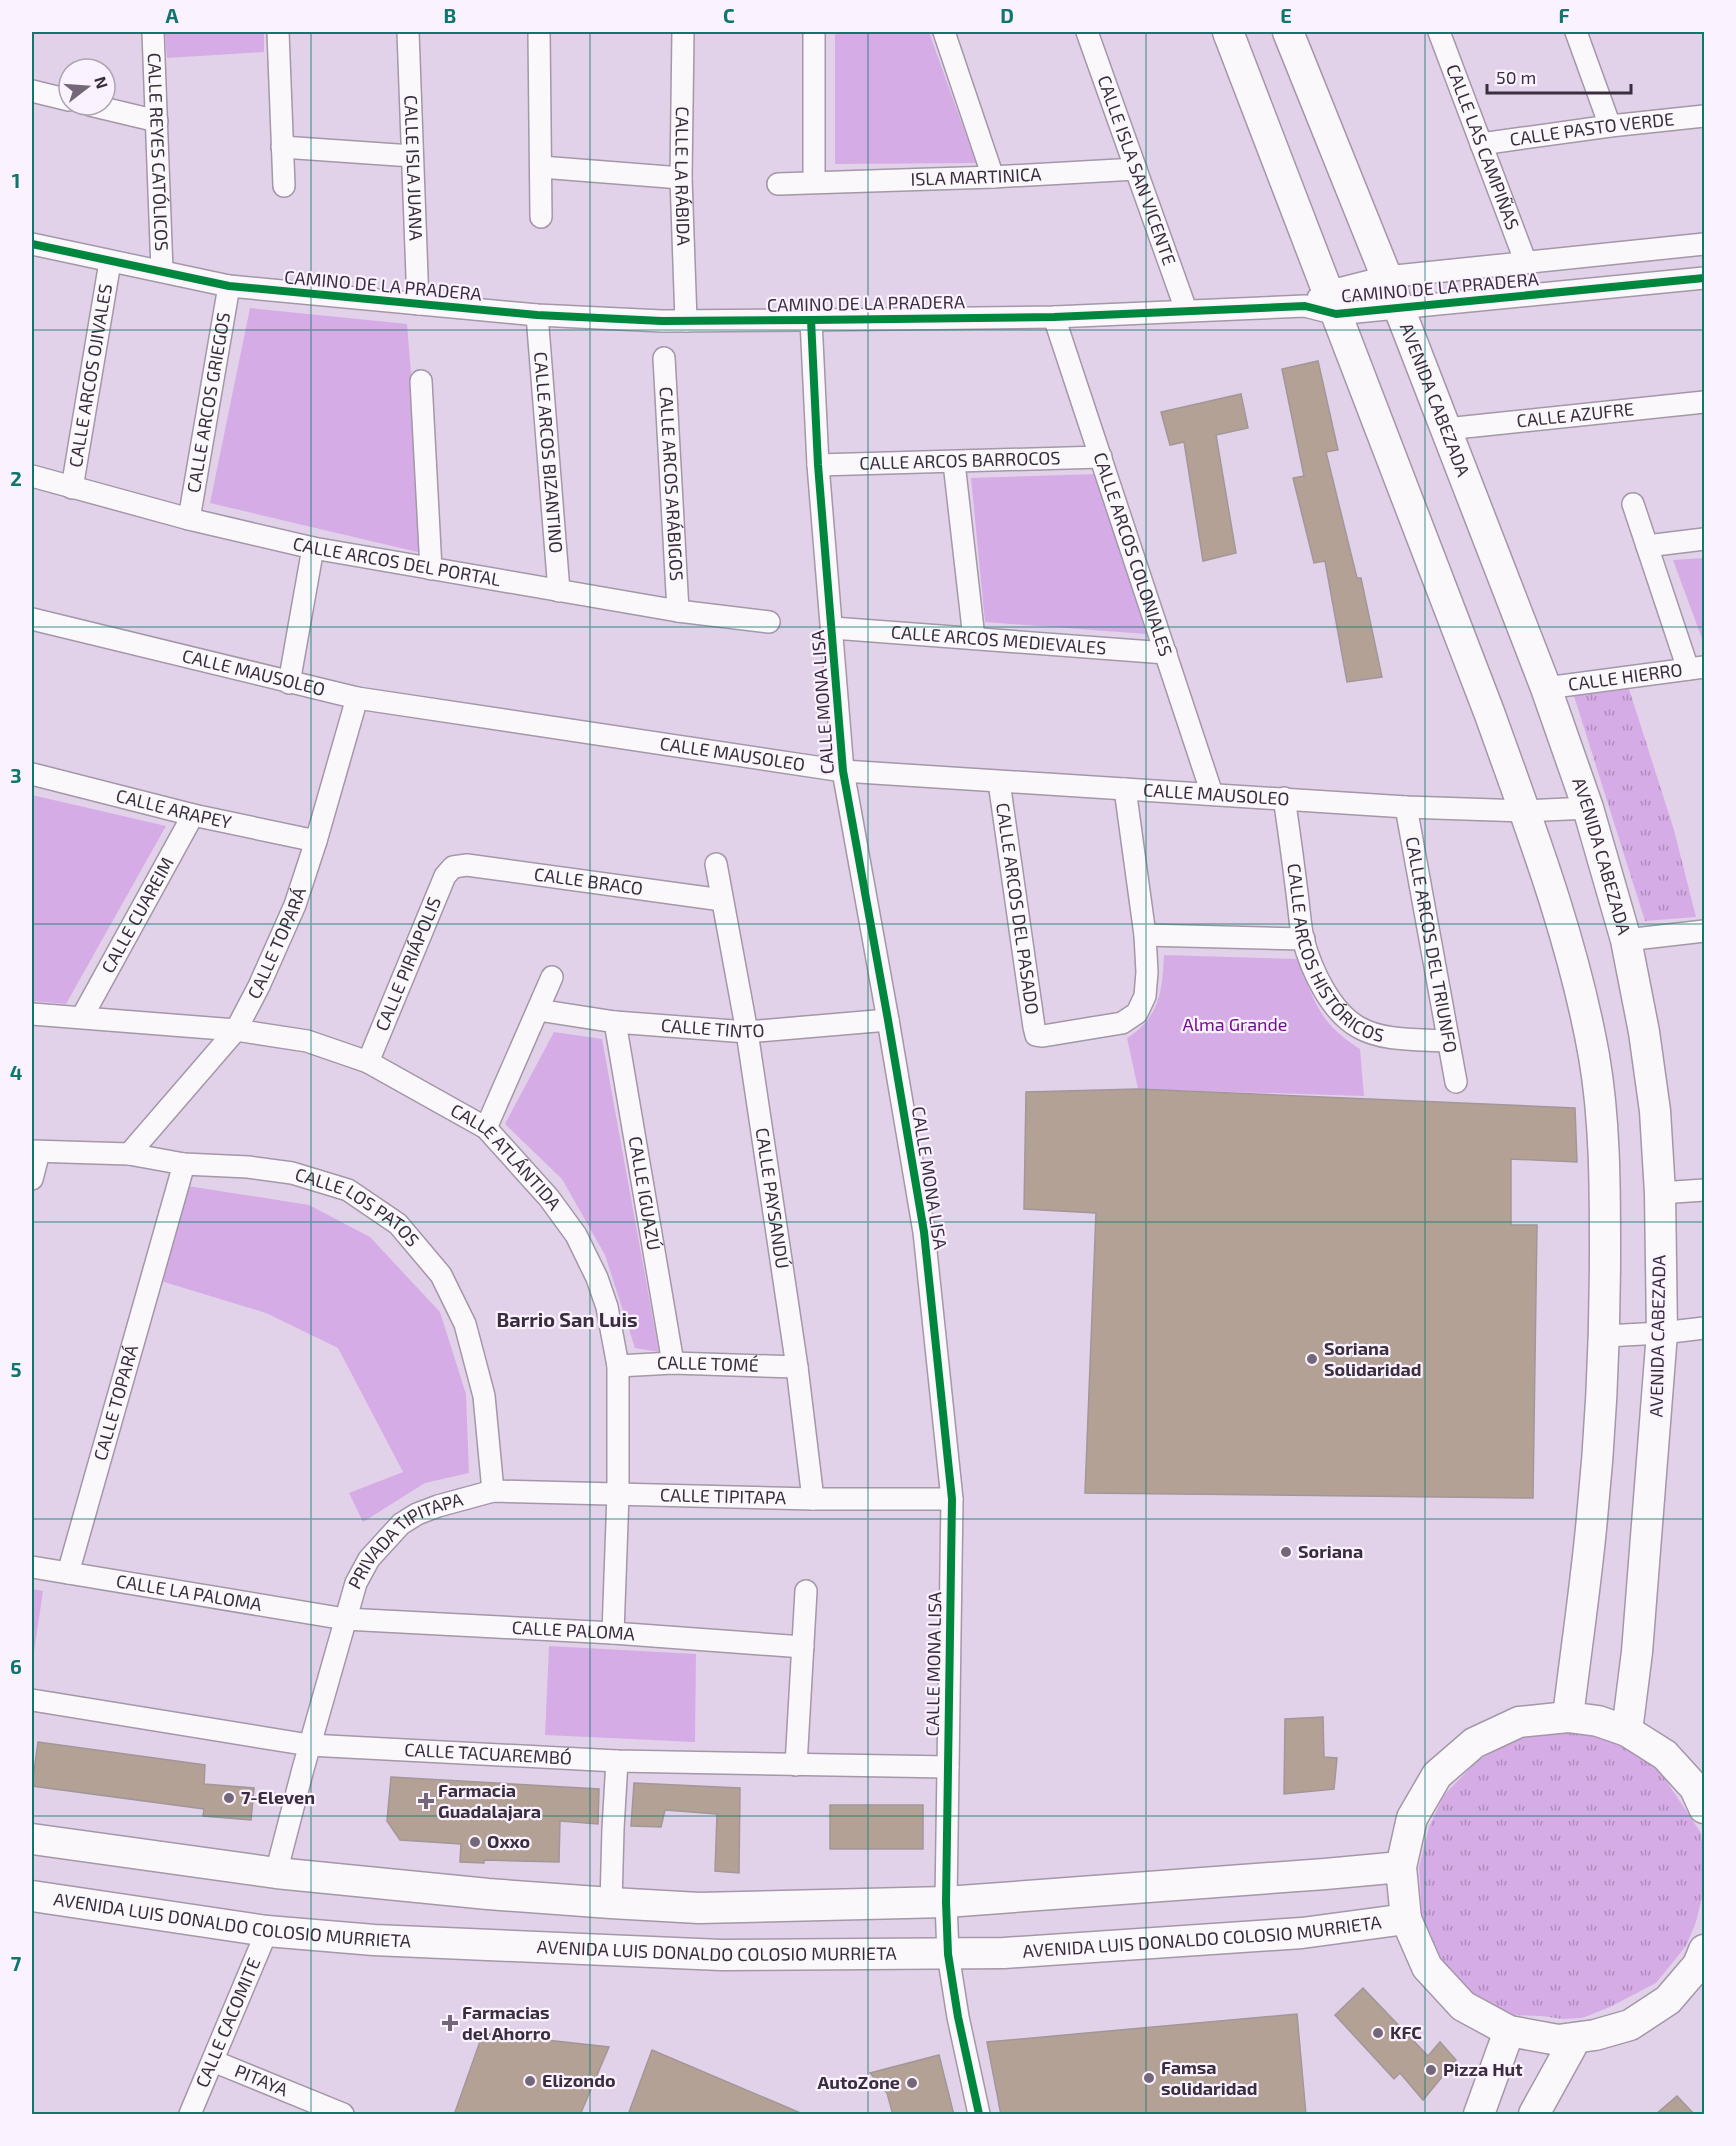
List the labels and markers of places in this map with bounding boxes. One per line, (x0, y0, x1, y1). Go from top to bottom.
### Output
place label: Soriana Solidaridad (1324, 1337, 1421, 1380)
marker: Soriana Solidaridad (1305, 1352, 1319, 1366)
place label: Soriana (1298, 1540, 1363, 1562)
marker: Soriana (1279, 1545, 1293, 1559)
place label: Farmacia Guadalajara (438, 1779, 541, 1822)
place label: 7-Eleven (241, 1786, 315, 1808)
marker: 7-Eleven (222, 1791, 236, 1805)
marker: Farmacia Guadalajara (419, 1794, 433, 1808)
place label: Oxxo (487, 1830, 530, 1852)
marker: Oxxo (468, 1835, 482, 1849)
place label: Farmacias del Ahorro (462, 2001, 551, 2044)
marker: Farmacias del Ahorro (443, 2016, 457, 2030)
place label: KFC (1390, 2021, 1422, 2043)
marker: KFC (1371, 2026, 1385, 2040)
place label: Famsa solidaridad (1161, 2056, 1257, 2099)
place label: Pizza Hut (1443, 2058, 1523, 2080)
marker: Pizza Hut (1424, 2063, 1438, 2077)
place label: Elizondo (542, 2069, 616, 2091)
place label: AutoZone (818, 2071, 900, 2093)
marker: Famsa solidaridad (1142, 2071, 1156, 2085)
marker: Elizondo (523, 2074, 537, 2088)
marker: AutoZone (905, 2076, 919, 2090)

